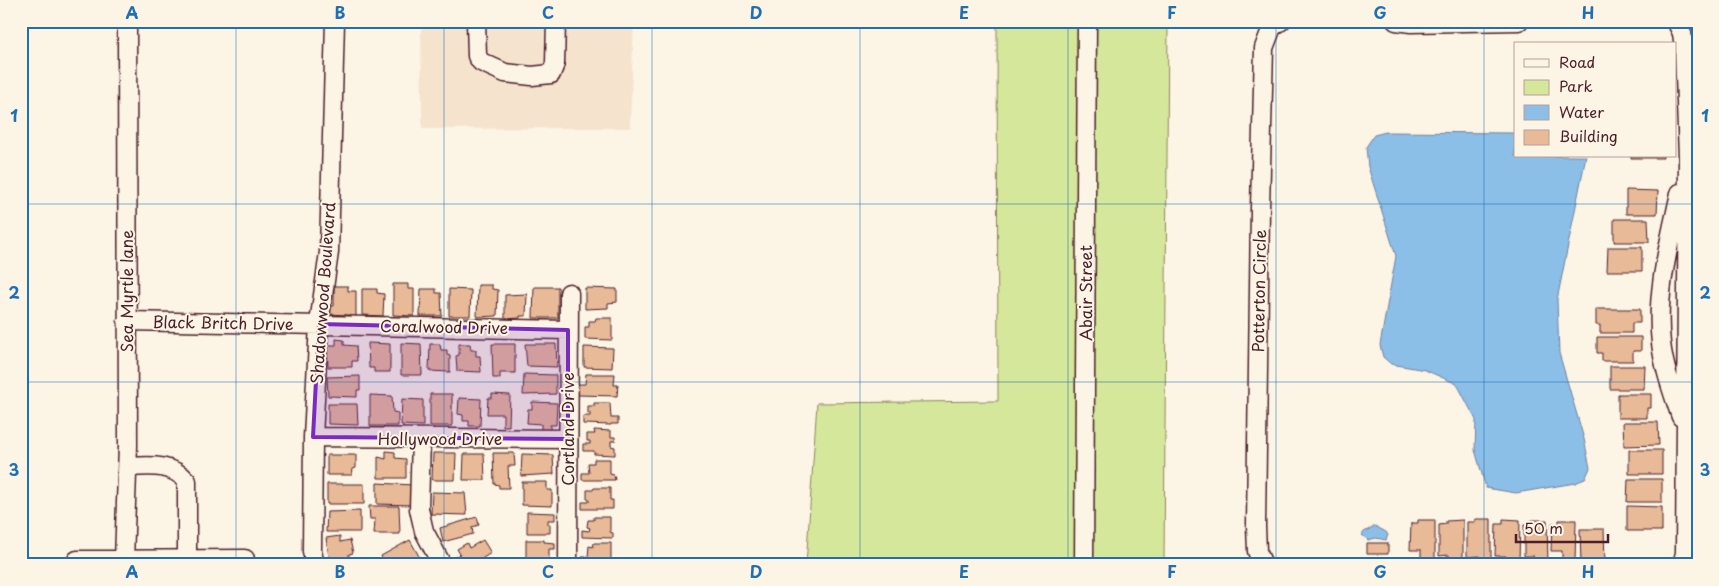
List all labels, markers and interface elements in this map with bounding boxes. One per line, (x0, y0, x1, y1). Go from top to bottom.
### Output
text: A (126, 0, 139, 24)
text: B (335, 0, 346, 24)
text: C (542, 0, 554, 24)
text: D (750, 0, 762, 24)
text: E (959, 0, 969, 24)
text: F (1167, 0, 1177, 24)
text: G (1373, 0, 1387, 24)
text: H (1582, 0, 1594, 24)
legend (1514, 42, 1676, 158)
text: Road (1559, 50, 1595, 73)
text: Park (1559, 74, 1593, 97)
text: Water (1559, 100, 1604, 123)
text: 1 (10, 103, 18, 127)
text: 1 (1701, 103, 1709, 127)
text: Building (1559, 124, 1618, 147)
street label: Shadowwood Boulevard (304, 201, 340, 385)
street label: Potterton Circle (1245, 229, 1271, 353)
street label: Sea Myrtle lane (114, 230, 138, 352)
street label: Abair Street (1073, 244, 1097, 341)
text: 2 (8, 280, 20, 304)
text: 2 (1699, 280, 1711, 304)
street label: Black Britch Drive (152, 309, 294, 335)
street label: Coralwood Drive (380, 313, 508, 339)
street label: Cortland Drive (555, 372, 579, 486)
street label: Hollywood Drive (378, 426, 502, 450)
text: 3 (9, 457, 19, 481)
text: 3 (1700, 457, 1710, 481)
scale bar (1516, 511, 1609, 543)
text: 50 m (1524, 516, 1563, 539)
text: A (126, 559, 139, 583)
text: B (335, 559, 346, 583)
text: C (542, 559, 554, 583)
text: D (750, 559, 762, 583)
text: E (959, 559, 969, 583)
text: F (1167, 559, 1177, 583)
text: G (1373, 559, 1387, 583)
text: H (1582, 559, 1594, 583)

